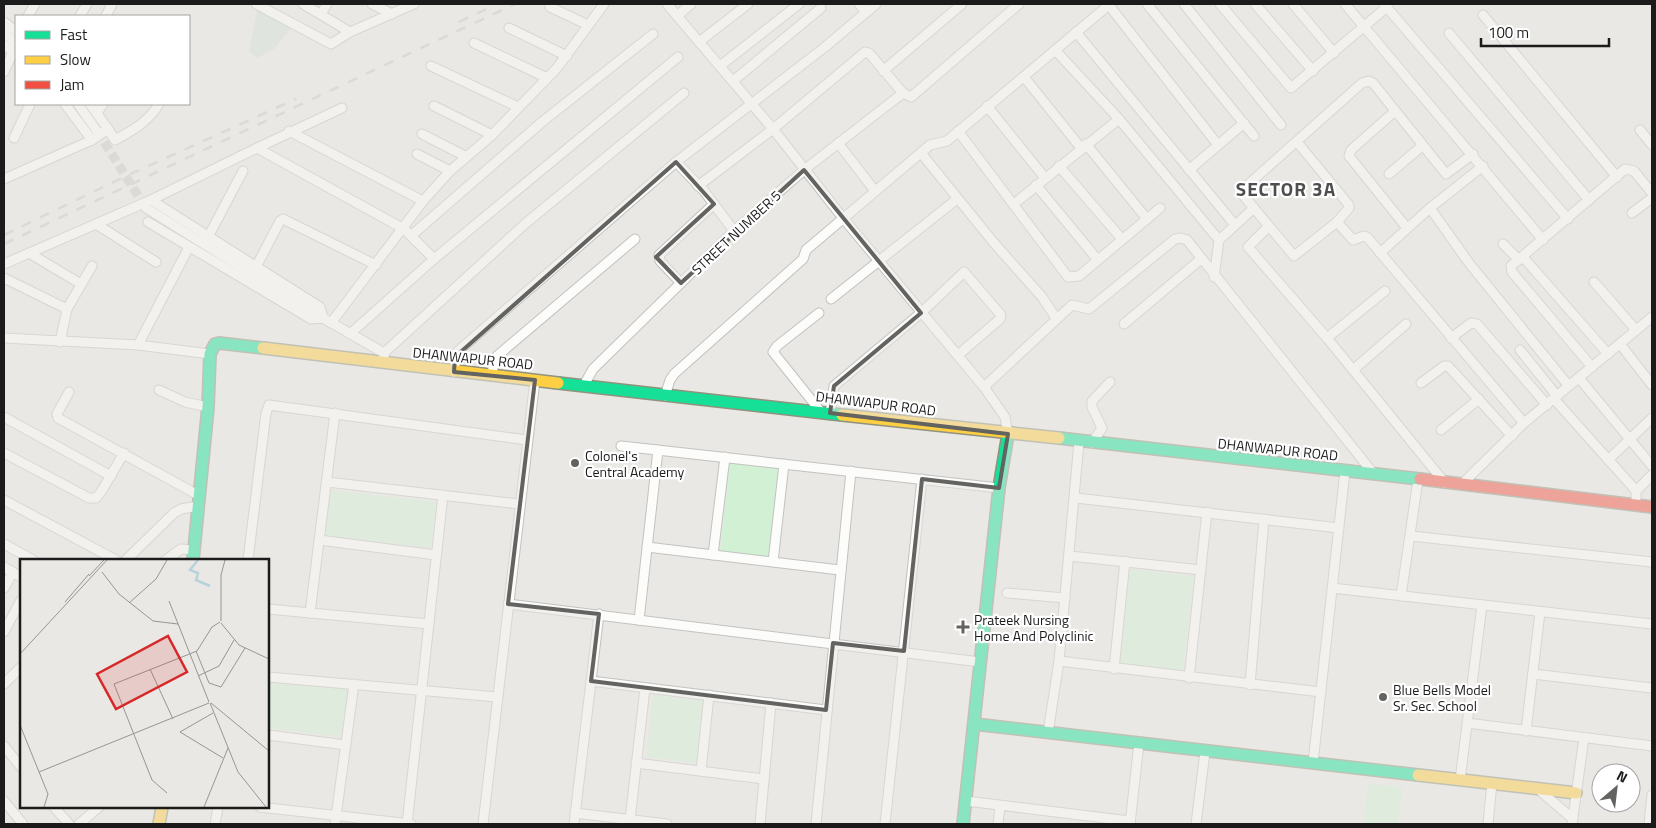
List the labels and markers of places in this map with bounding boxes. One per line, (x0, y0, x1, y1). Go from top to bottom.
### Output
place label: Colonel's Central Academy (585, 445, 685, 482)
marker: Colonel's Central Academy (569, 457, 581, 469)
place label: Prateek Nursing Home And Polyclinic (974, 609, 1094, 646)
marker: Prateek Nursing Home And Polyclinic (956, 620, 970, 634)
place label: Blue Bells Model Sr. Sec. School (1393, 679, 1491, 716)
marker: Blue Bells Model Sr. Sec. School (1377, 691, 1389, 703)

